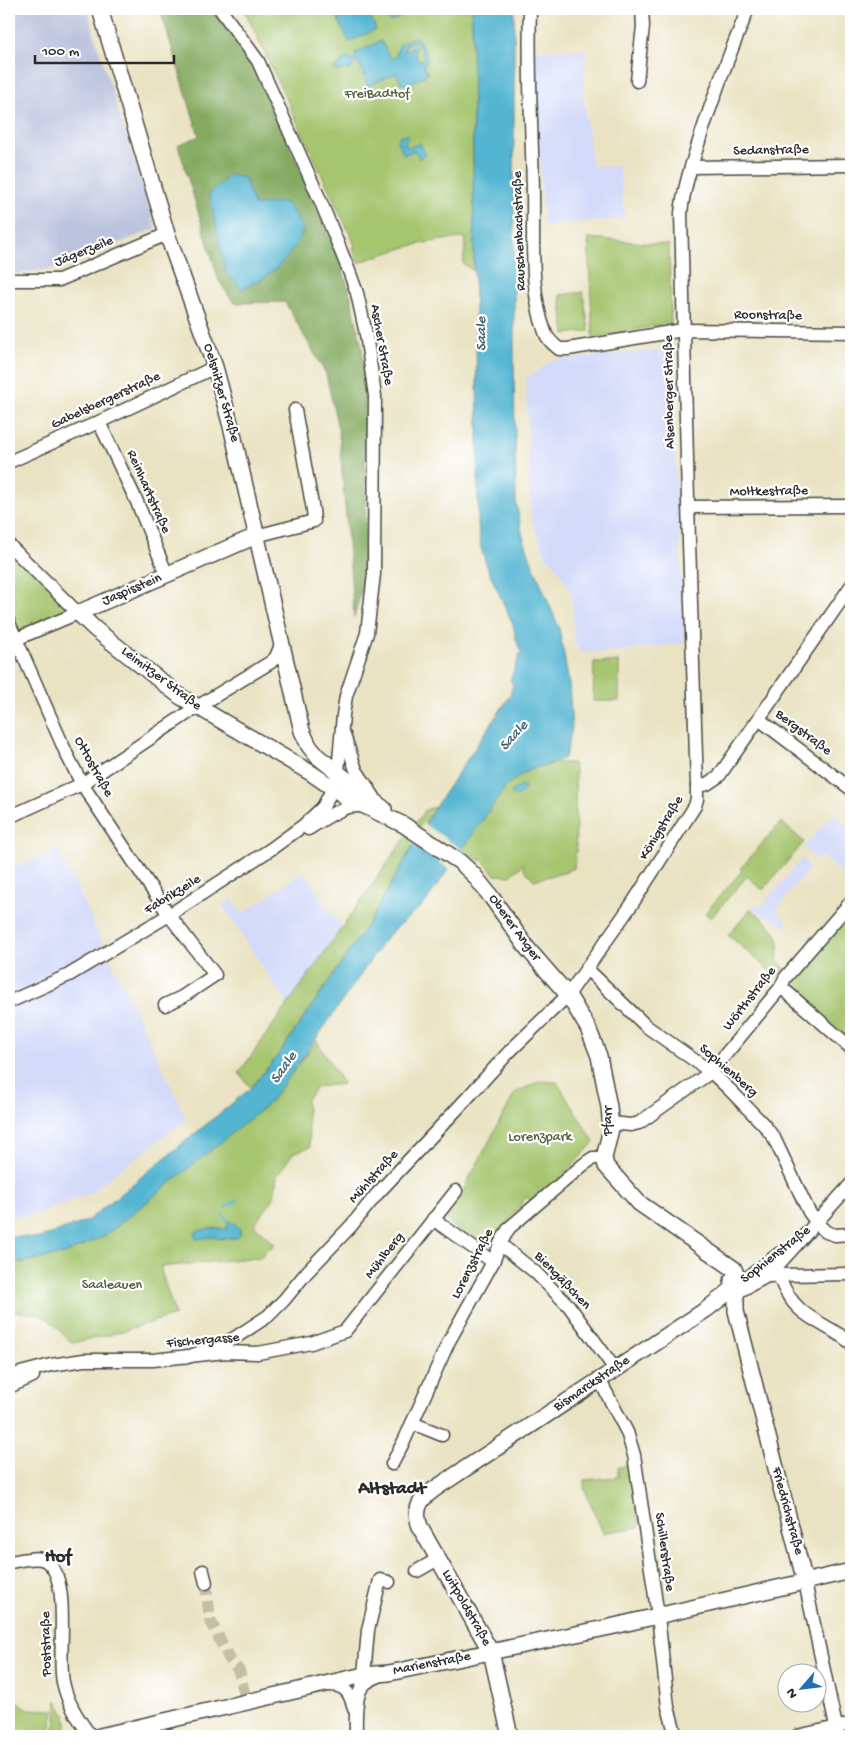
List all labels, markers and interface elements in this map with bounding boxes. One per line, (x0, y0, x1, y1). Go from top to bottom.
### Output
scale bar (35, 32, 174, 64)
text: 100 m (41, 43, 80, 61)
park label: FreiBadHof (343, 86, 411, 103)
street label: Sedanstraße (733, 142, 810, 160)
street label: Rauschenbachstraße (509, 170, 531, 291)
street label: Jägerzeile (52, 232, 117, 272)
street label: Ascher Straße (366, 303, 397, 388)
street label: Roonstraße (734, 307, 803, 325)
water label: Saale (473, 315, 491, 351)
street label: Alsenberger Straße (660, 334, 679, 449)
street label: Oelsnitzer Straße (199, 342, 243, 445)
street label: Gabelsbergerstraße (49, 368, 164, 434)
street label: Reinhartstraße (122, 448, 174, 537)
street label: Moltkestraße (730, 483, 809, 501)
street label: Jaspisstein (100, 570, 165, 610)
street label: Leimitzer Straße (117, 643, 205, 715)
street label: Bergstraße (770, 706, 835, 760)
water label: Saale (496, 716, 533, 755)
street label: Ottostraße (69, 734, 117, 801)
street label: Königstraße (636, 792, 688, 863)
street label: Fabrikzeile (141, 871, 205, 920)
street label: Oberer Anger (484, 891, 545, 966)
street label: Wörthstraße (720, 963, 781, 1034)
street label: Sophienberg (695, 1041, 761, 1101)
water label: Saale (267, 1048, 302, 1087)
street label: Pfarr (600, 1105, 617, 1137)
park label: Lorenzpark (508, 1129, 573, 1146)
street label: Mühlstraße (346, 1146, 403, 1207)
street label: Sophienstraße (738, 1222, 815, 1288)
street label: Lorenzstraße (448, 1225, 498, 1302)
street label: Mühlberg (362, 1229, 408, 1283)
street label: Biengäßchen (529, 1248, 594, 1314)
park label: Saaleauen (82, 1277, 143, 1294)
street label: Fischergasse (165, 1329, 241, 1353)
street label: Bismarckstraße (550, 1352, 634, 1416)
street label: Friedrichstraße (767, 1464, 807, 1558)
district label: Altstadt (357, 1478, 428, 1501)
street label: Schillerstraße (650, 1511, 678, 1593)
district label: Hof (45, 1546, 73, 1569)
street label: Luitpoldstraße (437, 1567, 495, 1650)
street label: Poststraße (38, 1610, 56, 1678)
street label: Marienstraße (392, 1648, 473, 1680)
north arrow (778, 1662, 828, 1712)
text: N (783, 1685, 802, 1701)

